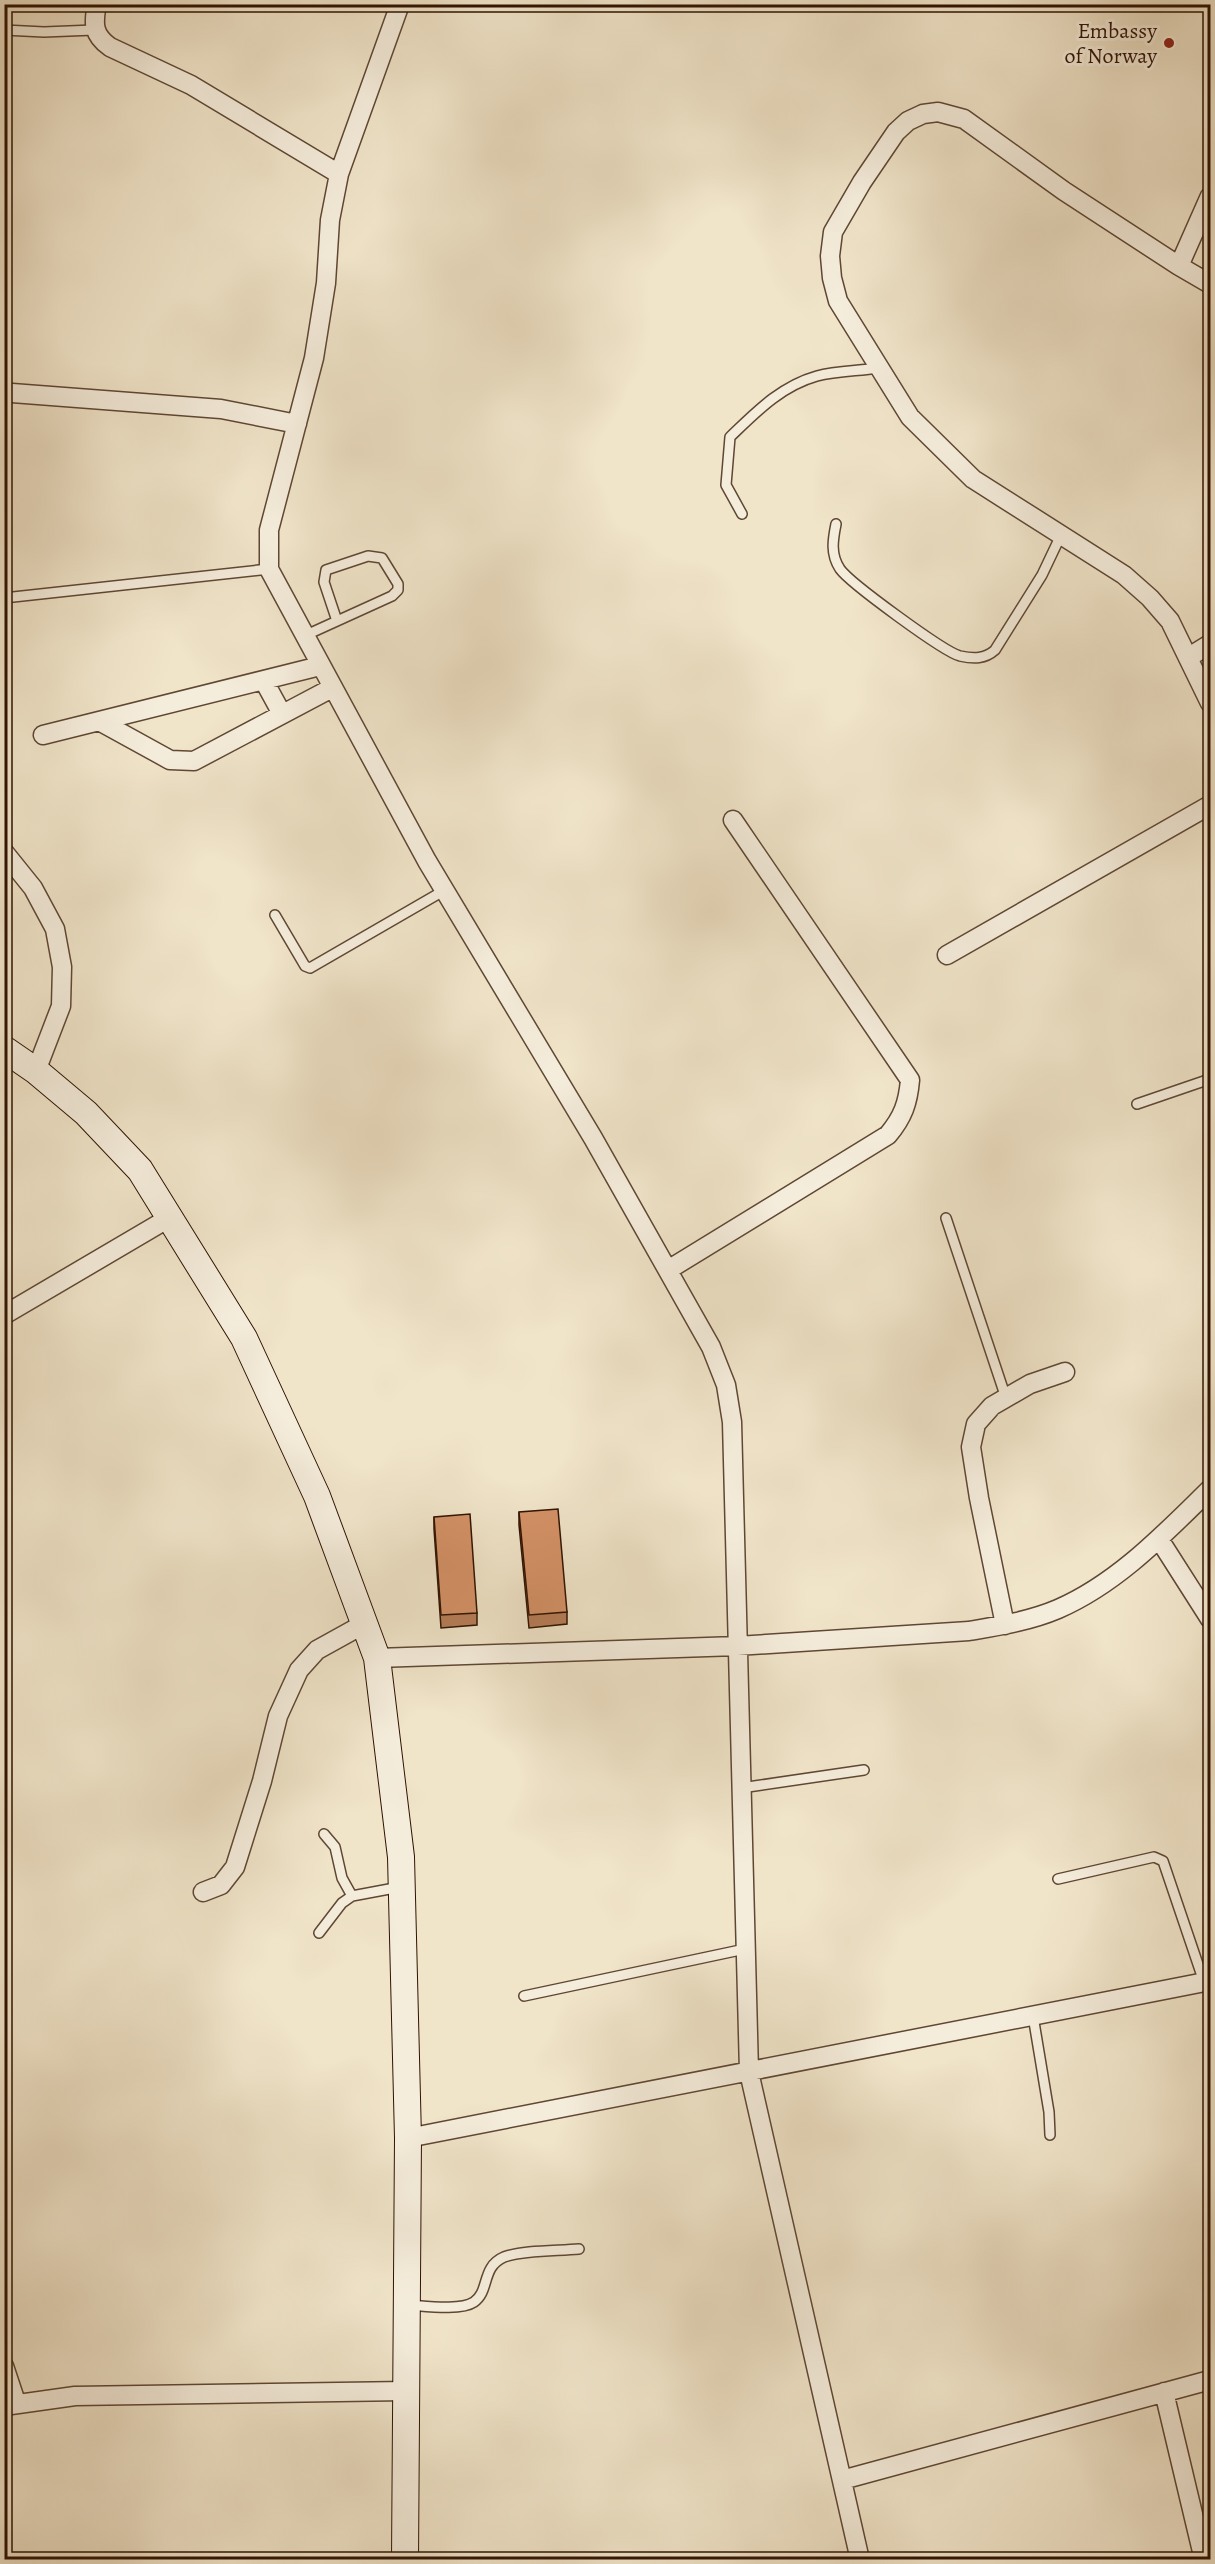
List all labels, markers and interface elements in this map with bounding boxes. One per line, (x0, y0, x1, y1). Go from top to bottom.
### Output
place label: Embassy of Norway (1065, 16, 1157, 71)
marker: Embassy of Norway (1162, 36, 1176, 50)

